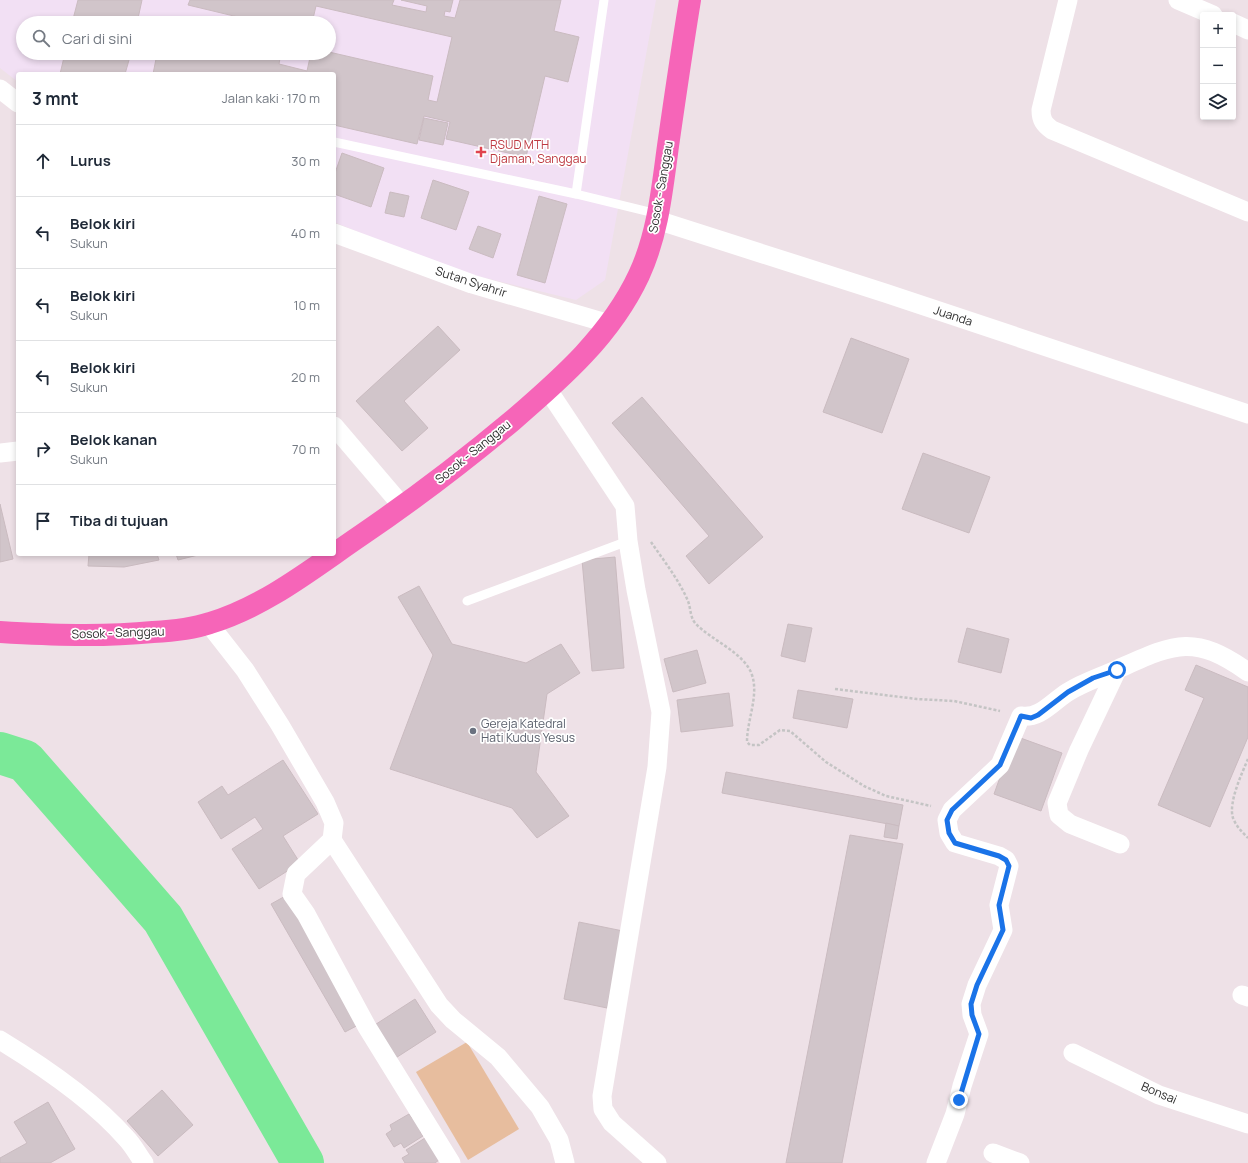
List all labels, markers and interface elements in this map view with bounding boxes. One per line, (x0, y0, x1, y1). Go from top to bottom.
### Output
map controls (1200, 12, 1236, 120)
button: + (1200, 12, 1236, 48)
search box (16, 16, 336, 60)
icon: search (30, 27, 52, 49)
text: Cari di sini (62, 28, 132, 49)
button: − (1200, 48, 1236, 84)
button: layers (1200, 84, 1236, 120)
text: 3 mnt (32, 87, 79, 110)
text: Jalan kaki · 170 m (222, 89, 320, 107)
place label: RSUD MTH Djaman, Sanggau (490, 136, 586, 167)
street label: Sosok - Sanggau (644, 140, 677, 234)
marker: RSUD MTH Djaman, Sanggau (475, 146, 487, 158)
icon: ahead (32, 150, 54, 172)
text: Lurus (70, 150, 111, 171)
text: 30 m (291, 152, 320, 170)
text: Belok kiri (70, 213, 136, 234)
icon: left (32, 222, 54, 244)
text: 40 m (291, 224, 320, 242)
text: Sukun (70, 234, 108, 252)
street label: Sutan Syahrir (433, 262, 510, 301)
text: Belok kiri (70, 285, 136, 306)
icon: left (32, 294, 54, 316)
text: 10 m (293, 296, 320, 314)
street label: Juanda (931, 301, 975, 330)
text: Sukun (70, 306, 108, 324)
text: Belok kiri (70, 357, 136, 378)
icon: left (32, 366, 54, 388)
text: 20 m (291, 368, 320, 386)
text: Sukun (70, 378, 108, 396)
street label: Sosok - Sanggau (431, 416, 514, 487)
text: Belok kanan (70, 429, 157, 450)
icon: right (32, 438, 54, 460)
text: 70 m (292, 440, 320, 458)
text: Sukun (70, 450, 108, 468)
icon: arrive (32, 510, 54, 532)
text: Tiba di tujuan (70, 510, 168, 531)
street label: Sosok - Sanggau (71, 622, 165, 643)
route start (1108, 661, 1126, 679)
place label: Gereja Katedral Hati Kudus Yesus (481, 715, 575, 746)
marker: Gereja Katedral Hati Kudus Yesus (468, 726, 478, 736)
street label: Bonsai (1139, 1077, 1180, 1108)
route end (950, 1091, 968, 1109)

